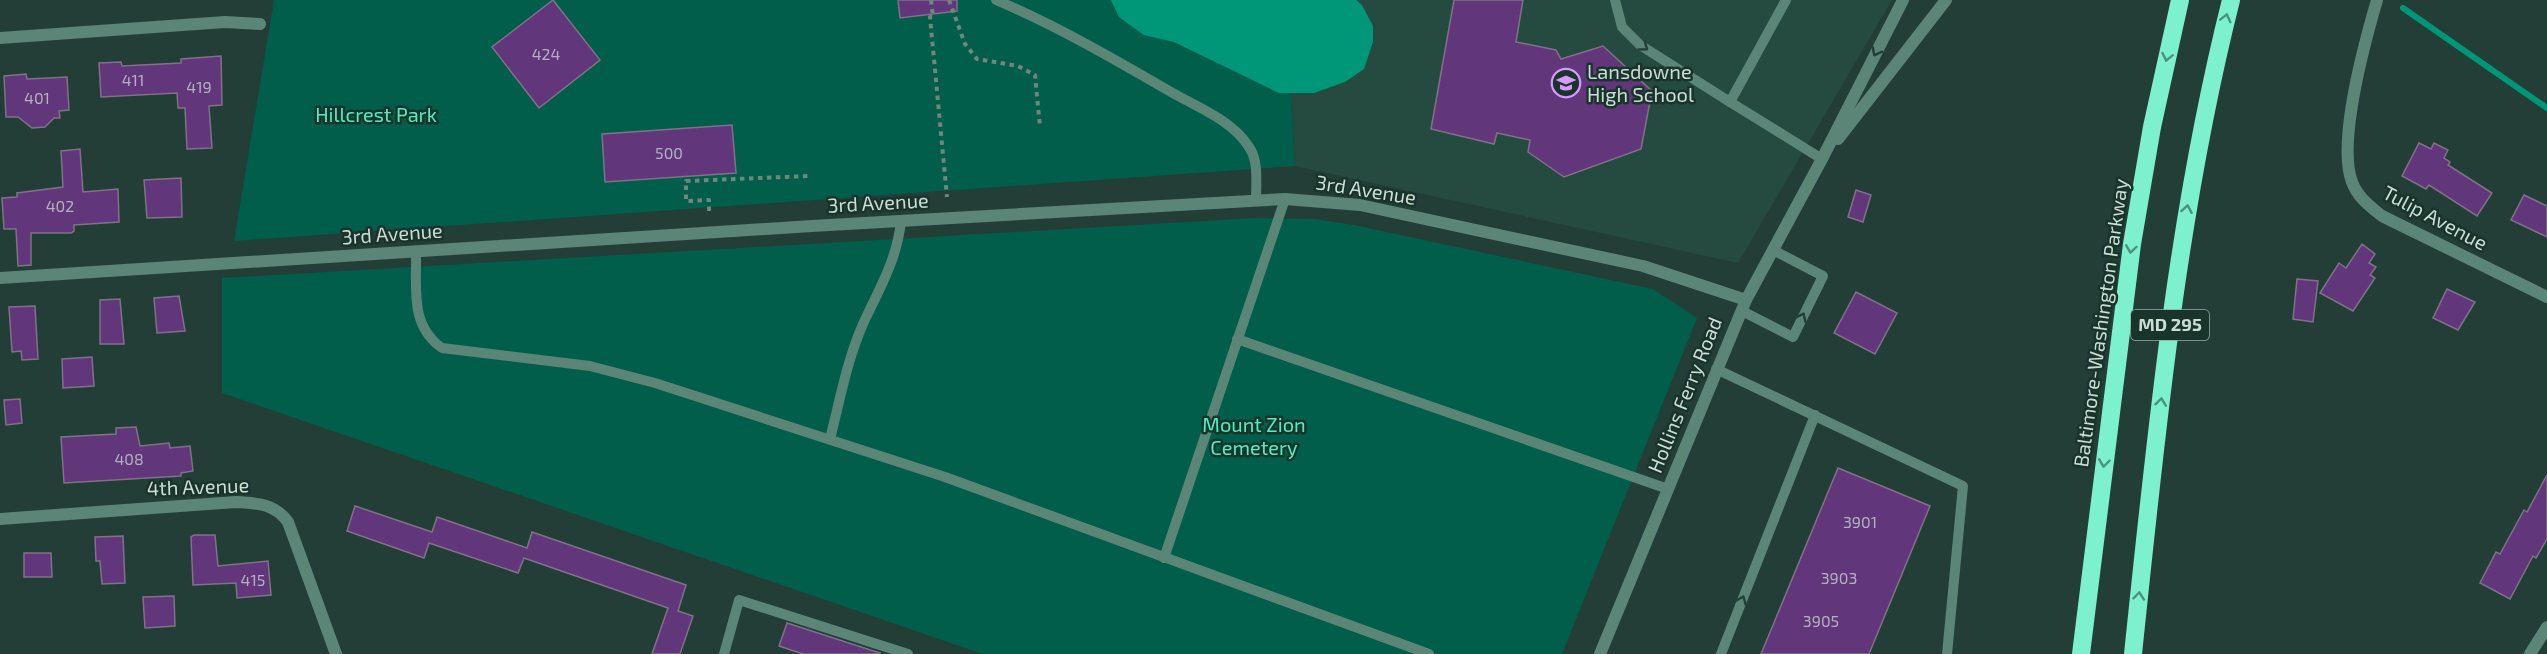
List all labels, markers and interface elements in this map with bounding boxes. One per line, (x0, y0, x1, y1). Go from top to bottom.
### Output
one-way arrow (2219, 13, 2232, 23)
one-way arrow (1638, 40, 1649, 51)
house number: 424 (532, 44, 560, 63)
one-way arrow (1872, 46, 1884, 57)
one-way arrow (2161, 52, 2174, 62)
place label: Lansdowne High School (1587, 59, 1694, 106)
school or university icon: Lansdowne High School (1550, 67, 1582, 99)
house number: 411 (122, 70, 144, 89)
house number: 419 (186, 77, 212, 96)
house number: 401 (24, 88, 50, 107)
park label: Hillcrest Park (315, 102, 437, 126)
house number: 500 (655, 143, 683, 162)
street label: 3rd Avenue (1314, 169, 1418, 209)
street label: Baltimore-Washington Parkway (2068, 177, 2132, 469)
street label: Tulip Avenue (2379, 180, 2492, 255)
street label: 3rd Avenue (827, 187, 929, 217)
house number: 402 (46, 196, 74, 215)
one-way arrow (2181, 204, 2193, 214)
street label: 3rd Avenue (341, 217, 443, 249)
one-way arrow (2126, 244, 2138, 253)
road number: MD 295 (2131, 310, 2209, 340)
street label: Hollins Ferry Road (1642, 313, 1726, 476)
one-way arrow (1795, 313, 1807, 324)
one-way arrow (2154, 397, 2166, 407)
park label: Mount Zion Cemetery (1202, 412, 1306, 459)
house number: 408 (114, 449, 144, 468)
one-way arrow (2099, 458, 2111, 468)
street label: 4th Avenue (146, 472, 250, 500)
house number: 3901 (1843, 512, 1877, 531)
house number: 3903 (1821, 568, 1857, 587)
house number: 415 (241, 570, 265, 589)
one-way arrow (2132, 591, 2145, 600)
one-way arrow (1735, 595, 1747, 606)
house number: 3905 (1803, 611, 1839, 630)

